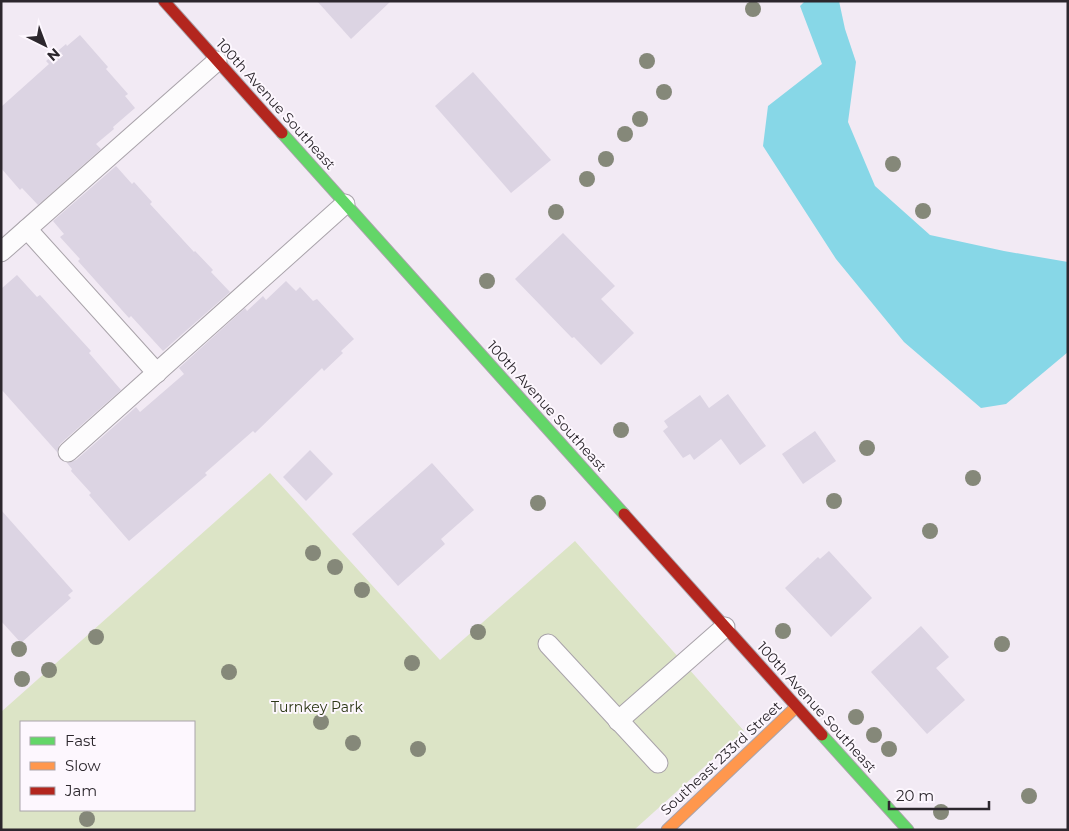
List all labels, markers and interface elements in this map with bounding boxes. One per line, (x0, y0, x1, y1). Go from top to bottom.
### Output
north arrow (20, 20, 70, 70)
street label: 100th Avenue Southeast (212, 35, 340, 173)
text: N (43, 44, 64, 65)
street label: 100th Avenue Southeast (483, 337, 611, 475)
street label: 100th Avenue Southeast (753, 638, 881, 776)
street label: Southeast 233rd Street (657, 697, 786, 819)
park label: Turnkey Park (271, 698, 364, 716)
legend (20, 721, 195, 811)
text: Fast (65, 731, 96, 750)
text: Slow (65, 756, 101, 775)
scale bar (889, 778, 989, 810)
text: Jam (64, 781, 97, 800)
text: 20 m (896, 786, 934, 805)

